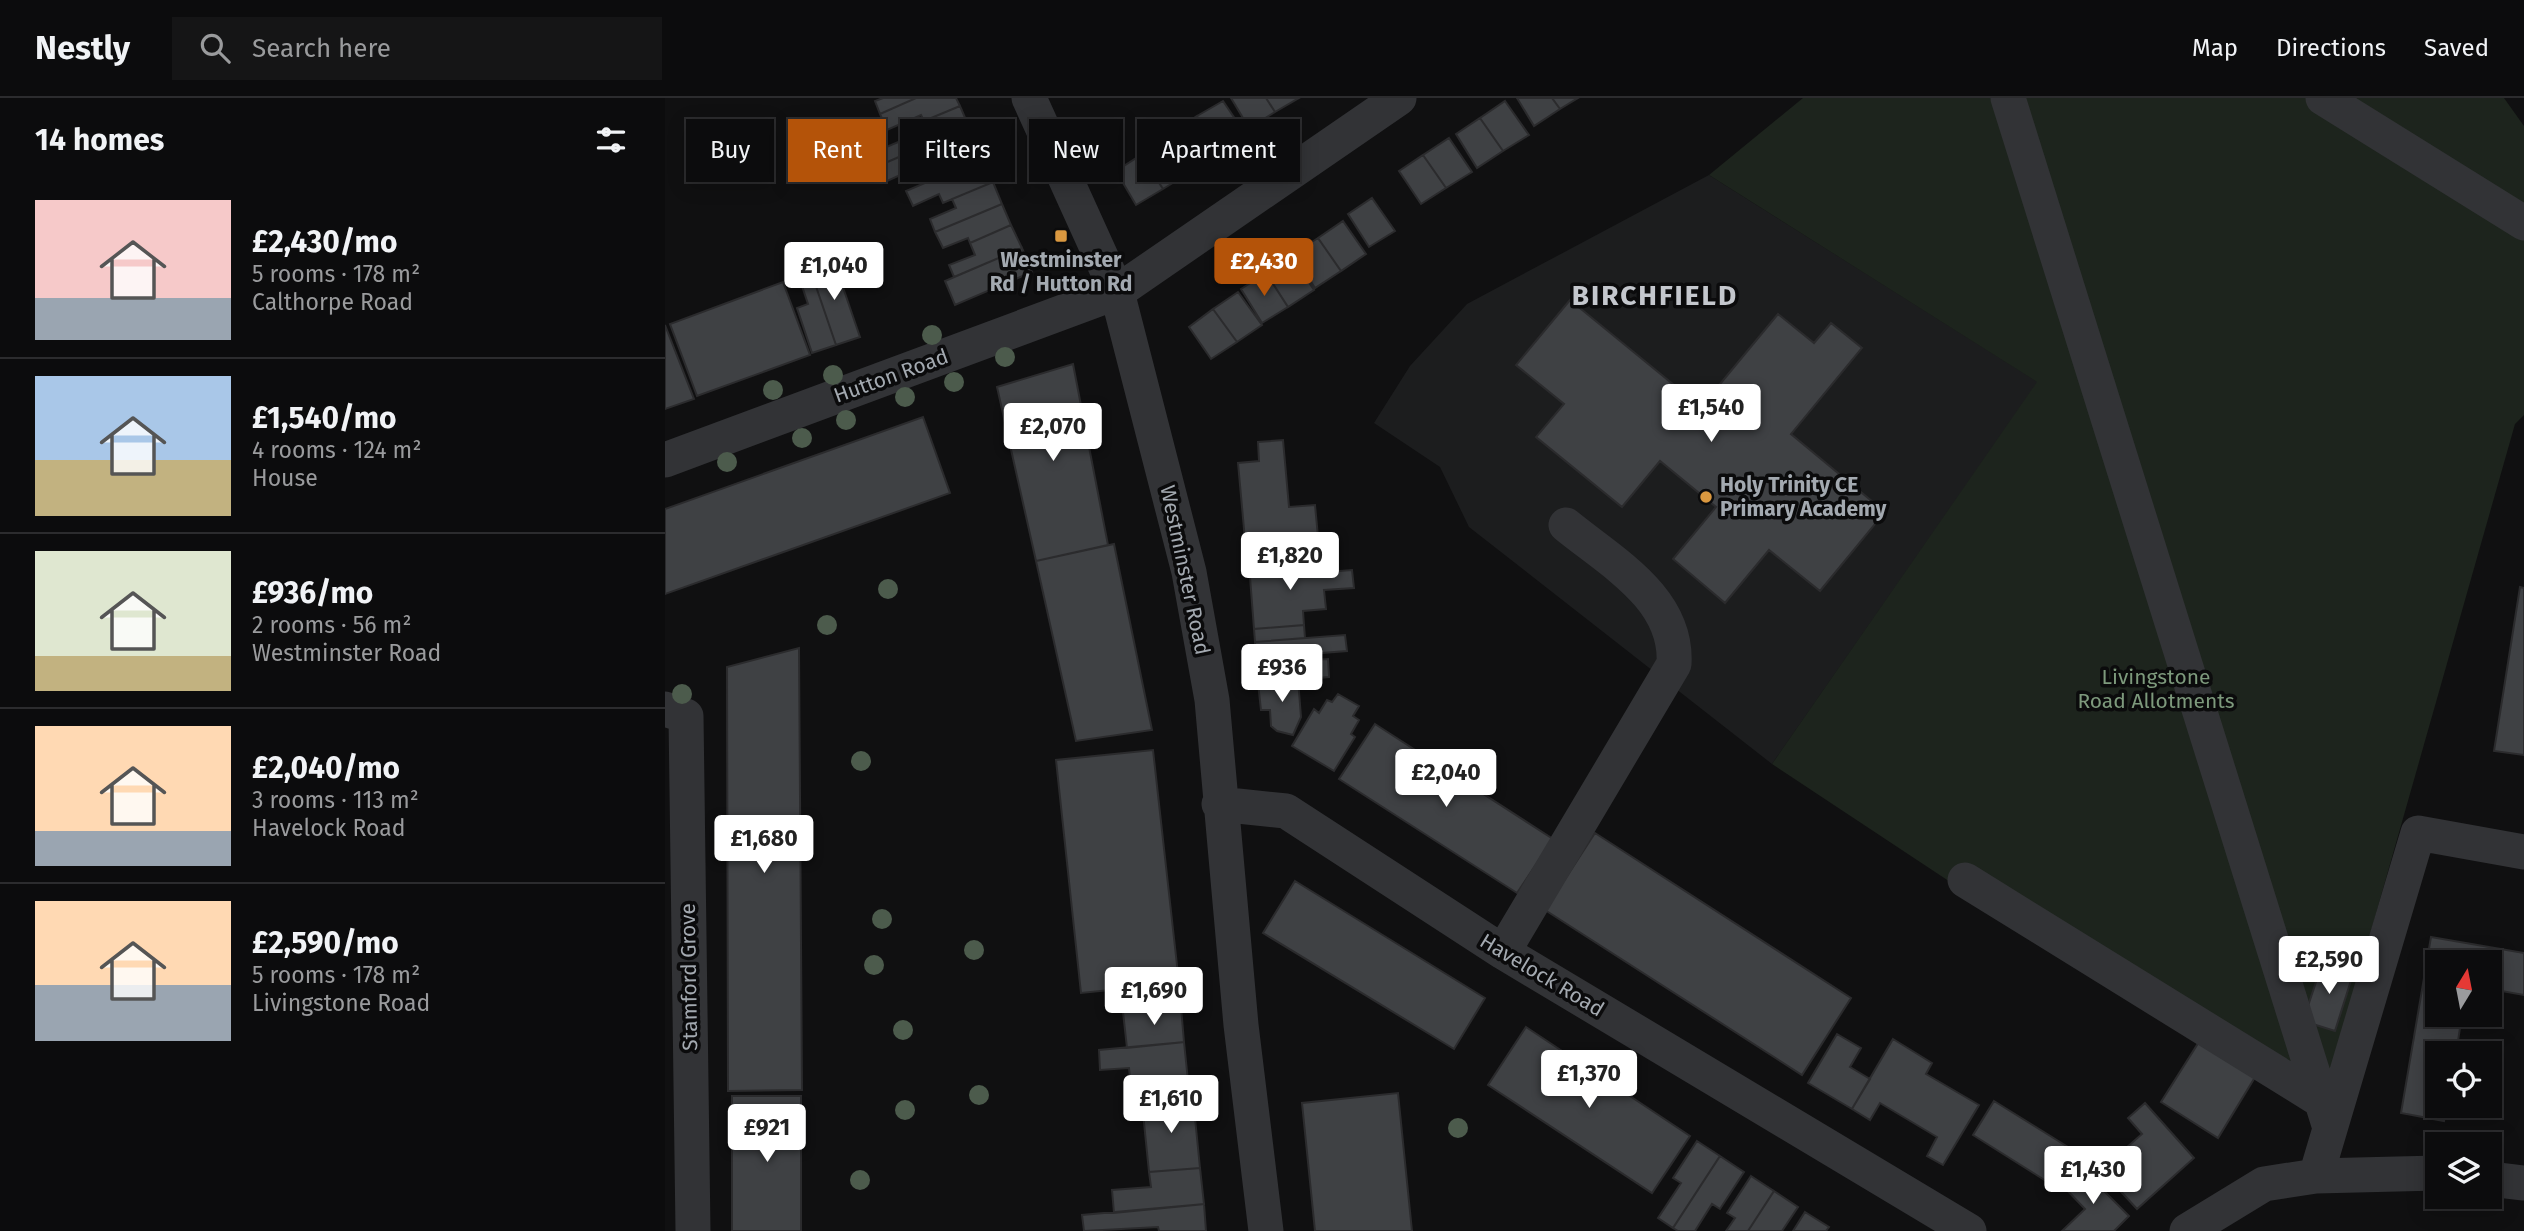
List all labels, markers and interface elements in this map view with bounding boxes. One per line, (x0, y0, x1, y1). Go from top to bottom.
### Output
search box (172, 17, 662, 80)
text: Nestly (35, 28, 130, 68)
icon: search (196, 29, 234, 67)
text: Search here (252, 33, 391, 64)
text: Map (2192, 34, 2238, 62)
text: Directions (2276, 34, 2386, 62)
text: Saved (2424, 34, 2489, 62)
chip: Buy (686, 119, 774, 182)
chip: Rent (788, 119, 886, 182)
chip: Filters (900, 119, 1015, 182)
chip: New (1029, 119, 1123, 182)
chip: Apartment (1137, 119, 1300, 182)
icon: filters (592, 121, 630, 159)
text: 14 homes (35, 122, 164, 158)
text: £2,430/mo (252, 224, 397, 260)
icon: home (91, 228, 175, 312)
marker: Westminster Rd / Hutton Rd (1053, 228, 1069, 244)
pin: £2,430 (1207, 238, 1321, 298)
pin: £1,040 (777, 242, 891, 302)
place label: Westminster Rd / Hutton Rd (990, 247, 1132, 297)
text: £2,430 (1230, 247, 1298, 275)
text: £1,040 (800, 251, 868, 279)
text: 5 rooms · 178 m² (252, 260, 420, 288)
district label: BIRCHFIELD (1572, 279, 1738, 312)
text: Calthorpe Road (252, 288, 413, 316)
street label: Hutton Road (830, 343, 952, 409)
pin: £1,540 (1654, 384, 1768, 444)
text: £1,540 (1678, 393, 1744, 421)
text: £1,540/mo (252, 400, 397, 436)
icon: home (91, 404, 175, 488)
pin: £2,070 (996, 404, 1110, 463)
text: £2,070 (1020, 412, 1086, 440)
text: 4 rooms · 124 m² (252, 436, 421, 464)
text: House (252, 464, 318, 492)
place label: Holy Trinity CE Primary Academy (1720, 472, 1887, 522)
street label: Westminster Road (1154, 483, 1216, 657)
marker: Holy Trinity CE Primary Academy (1698, 489, 1714, 505)
pin: £1,820 (1233, 532, 1347, 592)
text: £1,820 (1257, 541, 1323, 569)
text: £936/mo (252, 575, 373, 611)
icon: home (91, 579, 175, 663)
text: 2 rooms · 56 m² (252, 611, 411, 639)
text: Westminster Road (252, 639, 441, 667)
pin: £936 (1241, 644, 1323, 704)
text: £936 (1257, 653, 1307, 681)
park label: Livingstone Road Allotments (2077, 664, 2235, 714)
text: £2,040/mo (252, 750, 400, 786)
pin: £2,040 (1389, 750, 1503, 809)
icon: home (91, 754, 175, 838)
text: £2,040 (1411, 758, 1481, 786)
text: 3 rooms · 113 m² (252, 786, 419, 814)
text: Havelock Road (252, 814, 406, 842)
pin: £1,680 (707, 816, 821, 875)
text: £1,680 (730, 824, 798, 852)
street label: Stamford Grove (675, 903, 703, 1051)
text: £2,590/mo (252, 925, 399, 961)
street label: Havelock Road (1475, 928, 1609, 1022)
icon: home (91, 929, 175, 1013)
pin: £2,590 (2272, 936, 2386, 996)
text: £2,590 (2295, 945, 2363, 973)
north arrow (2425, 950, 2503, 1027)
map controls (2425, 950, 2502, 1209)
text: 5 rooms · 178 m² (252, 961, 420, 989)
pin: £1,690 (1097, 968, 1211, 1027)
text: £1,690 (1121, 976, 1187, 1004)
text: Livingstone Road (252, 989, 430, 1017)
button: locate (2425, 1041, 2502, 1118)
pin: £1,370 (1532, 1051, 1646, 1110)
text: £1,370 (1557, 1059, 1621, 1087)
pin: £1,610 (1114, 1076, 1228, 1135)
text: £1,610 (1139, 1084, 1203, 1112)
pin: £921 (726, 1104, 808, 1164)
text: £921 (744, 1113, 790, 1141)
button: layers (2425, 1132, 2502, 1209)
pin: £1,430 (2036, 1146, 2150, 1206)
text: £1,430 (2060, 1155, 2126, 1183)

